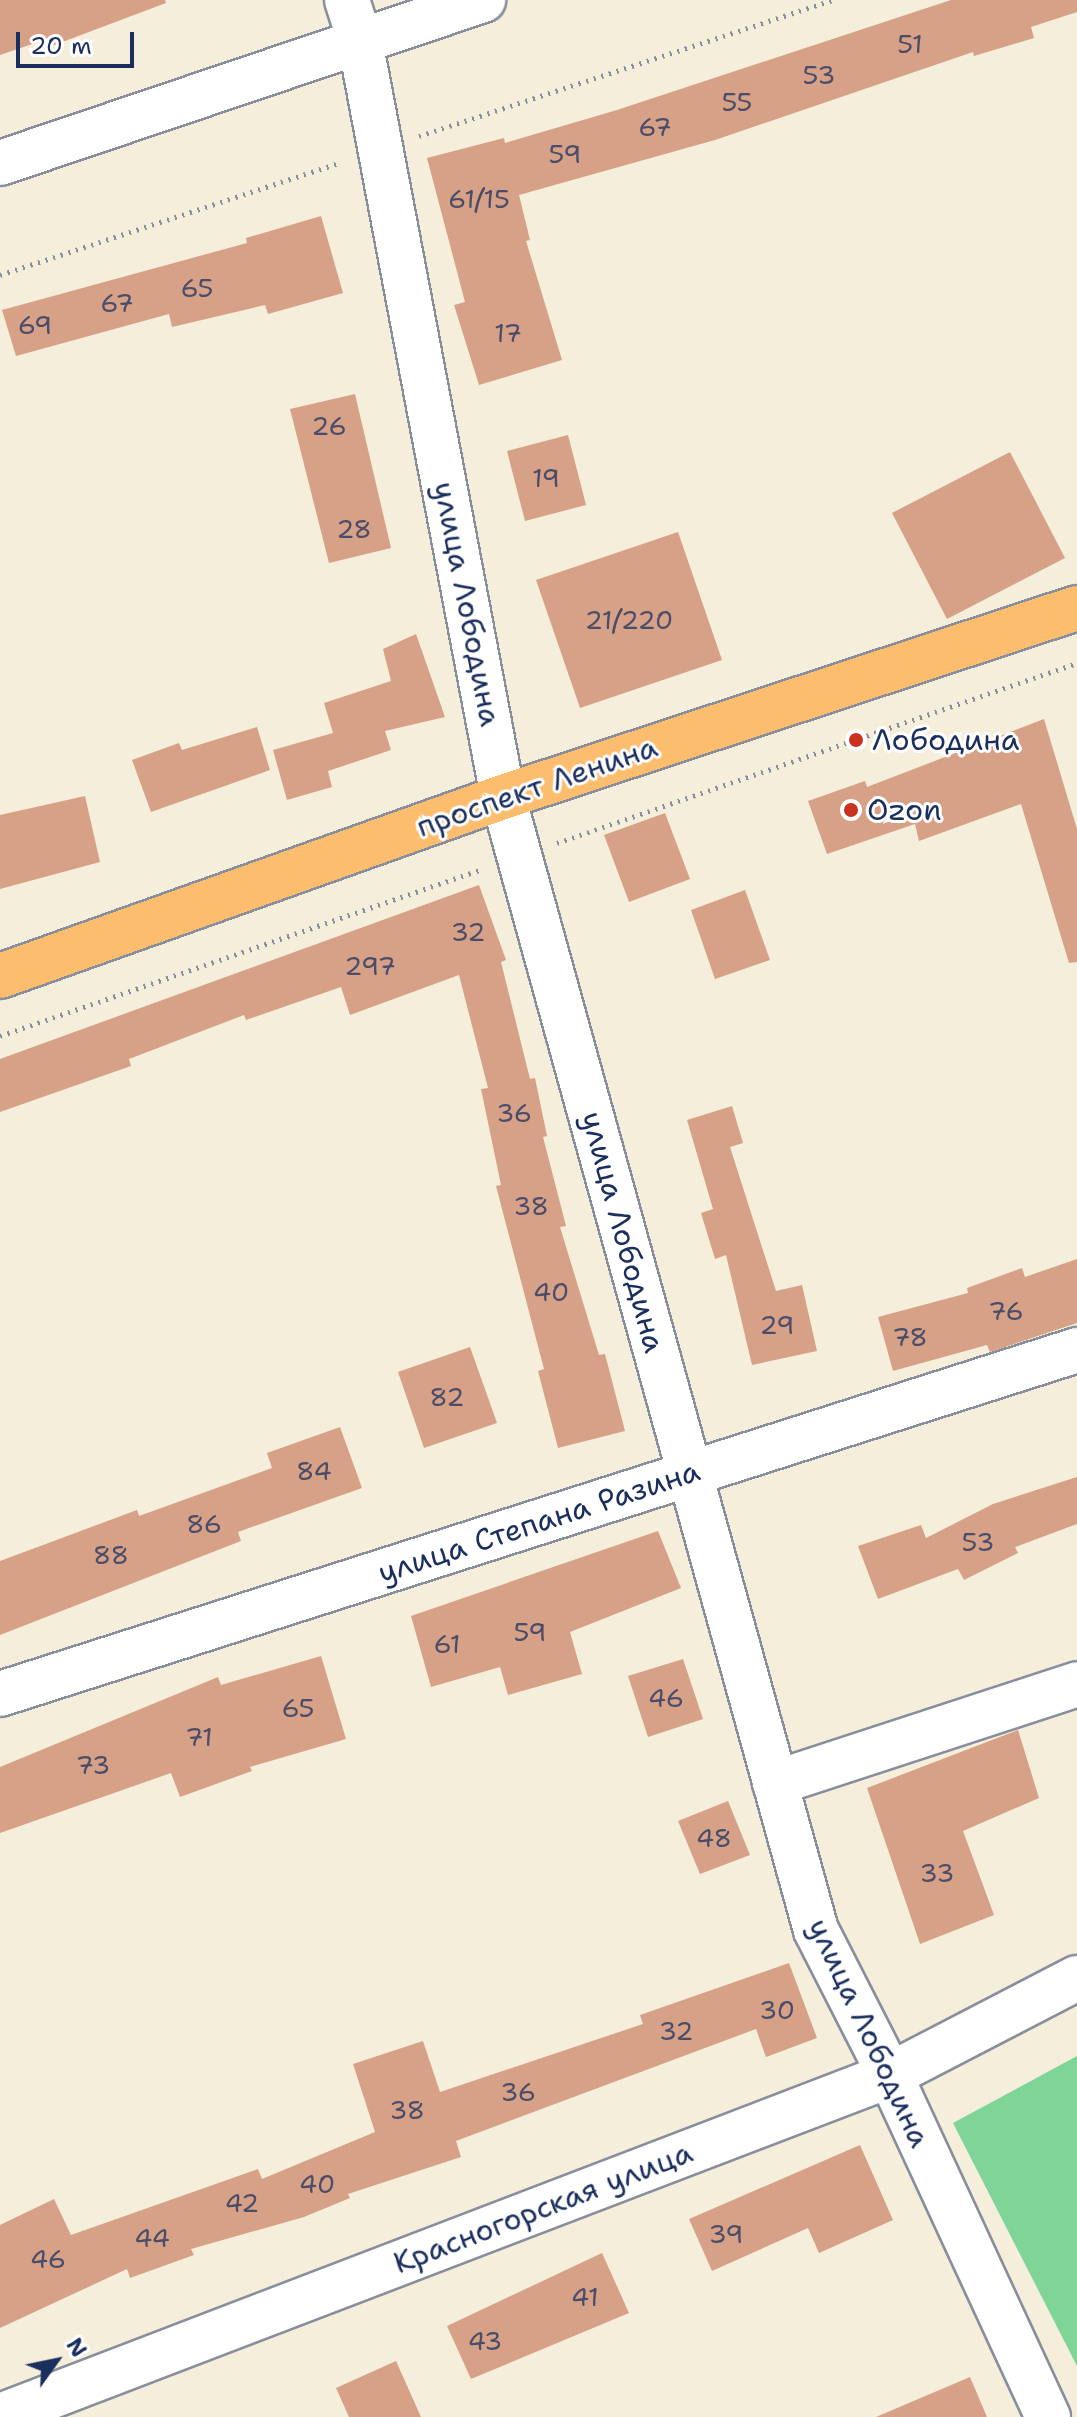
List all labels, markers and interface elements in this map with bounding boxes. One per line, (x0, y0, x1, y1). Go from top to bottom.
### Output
scale bar (20, 16, 138, 66)
house number: 51 (897, 28, 923, 60)
text: 20 m (30, 30, 92, 62)
house number: 53 (803, 59, 835, 91)
house number: 55 (721, 86, 753, 118)
house number: 67 (638, 111, 672, 143)
house number: 59 (549, 138, 581, 170)
house number: 61/15 (448, 183, 510, 215)
house number: 65 (180, 272, 214, 304)
house number: 67 (100, 287, 134, 319)
house number: 69 (18, 309, 52, 341)
house number: 17 (494, 317, 522, 349)
house number: 26 (311, 410, 347, 442)
house number: 19 (532, 462, 560, 494)
street label: улица Лободина (426, 479, 508, 729)
house number: 28 (336, 513, 372, 545)
house number: 21/220 (585, 604, 673, 636)
place label: Лободина (872, 722, 1020, 758)
street label: проспект Ленина (412, 729, 662, 845)
marker: Лободина (847, 731, 865, 749)
place label: Ozon (867, 792, 942, 828)
marker: Ozon (842, 801, 860, 819)
house number: 32 (451, 916, 485, 948)
house number: 297 (344, 950, 396, 982)
house number: 36 (496, 1097, 532, 1129)
street label: улица Лободина (573, 1107, 673, 1357)
house number: 38 (513, 1190, 549, 1222)
house number: 40 (533, 1276, 569, 1308)
house number: 76 (988, 1295, 1024, 1327)
house number: 29 (759, 1309, 795, 1341)
house number: 78 (892, 1321, 928, 1353)
house number: 82 (430, 1381, 464, 1413)
street label: улица Степана Разина (374, 1453, 704, 1591)
house number: 84 (296, 1455, 332, 1487)
house number: 86 (186, 1508, 222, 1540)
house number: 53 (962, 1526, 994, 1558)
house number: 88 (93, 1539, 129, 1571)
house number: 59 (514, 1616, 546, 1648)
house number: 61 (433, 1628, 461, 1660)
house number: 46 (648, 1682, 684, 1714)
house number: 65 (281, 1692, 315, 1724)
house number: 71 (185, 1721, 213, 1753)
house number: 73 (76, 1749, 110, 1781)
house number: 48 (696, 1822, 732, 1854)
house number: 33 (920, 1857, 954, 1889)
street label: улица Лободина (800, 1913, 938, 2153)
house number: 30 (759, 1994, 795, 2026)
house number: 32 (659, 2015, 693, 2047)
house number: 36 (500, 2076, 536, 2108)
house number: 38 (389, 2094, 425, 2126)
street label: Красногорская улица (389, 2134, 697, 2282)
house number: 40 (299, 2168, 335, 2200)
house number: 42 (225, 2187, 259, 2219)
house number: 39 (709, 2218, 743, 2250)
house number: 44 (134, 2222, 170, 2254)
house number: 46 (30, 2243, 66, 2275)
house number: 41 (571, 2281, 599, 2313)
north arrow (16, 2321, 96, 2401)
house number: 43 (468, 2325, 502, 2357)
text: N (60, 2332, 93, 2363)

